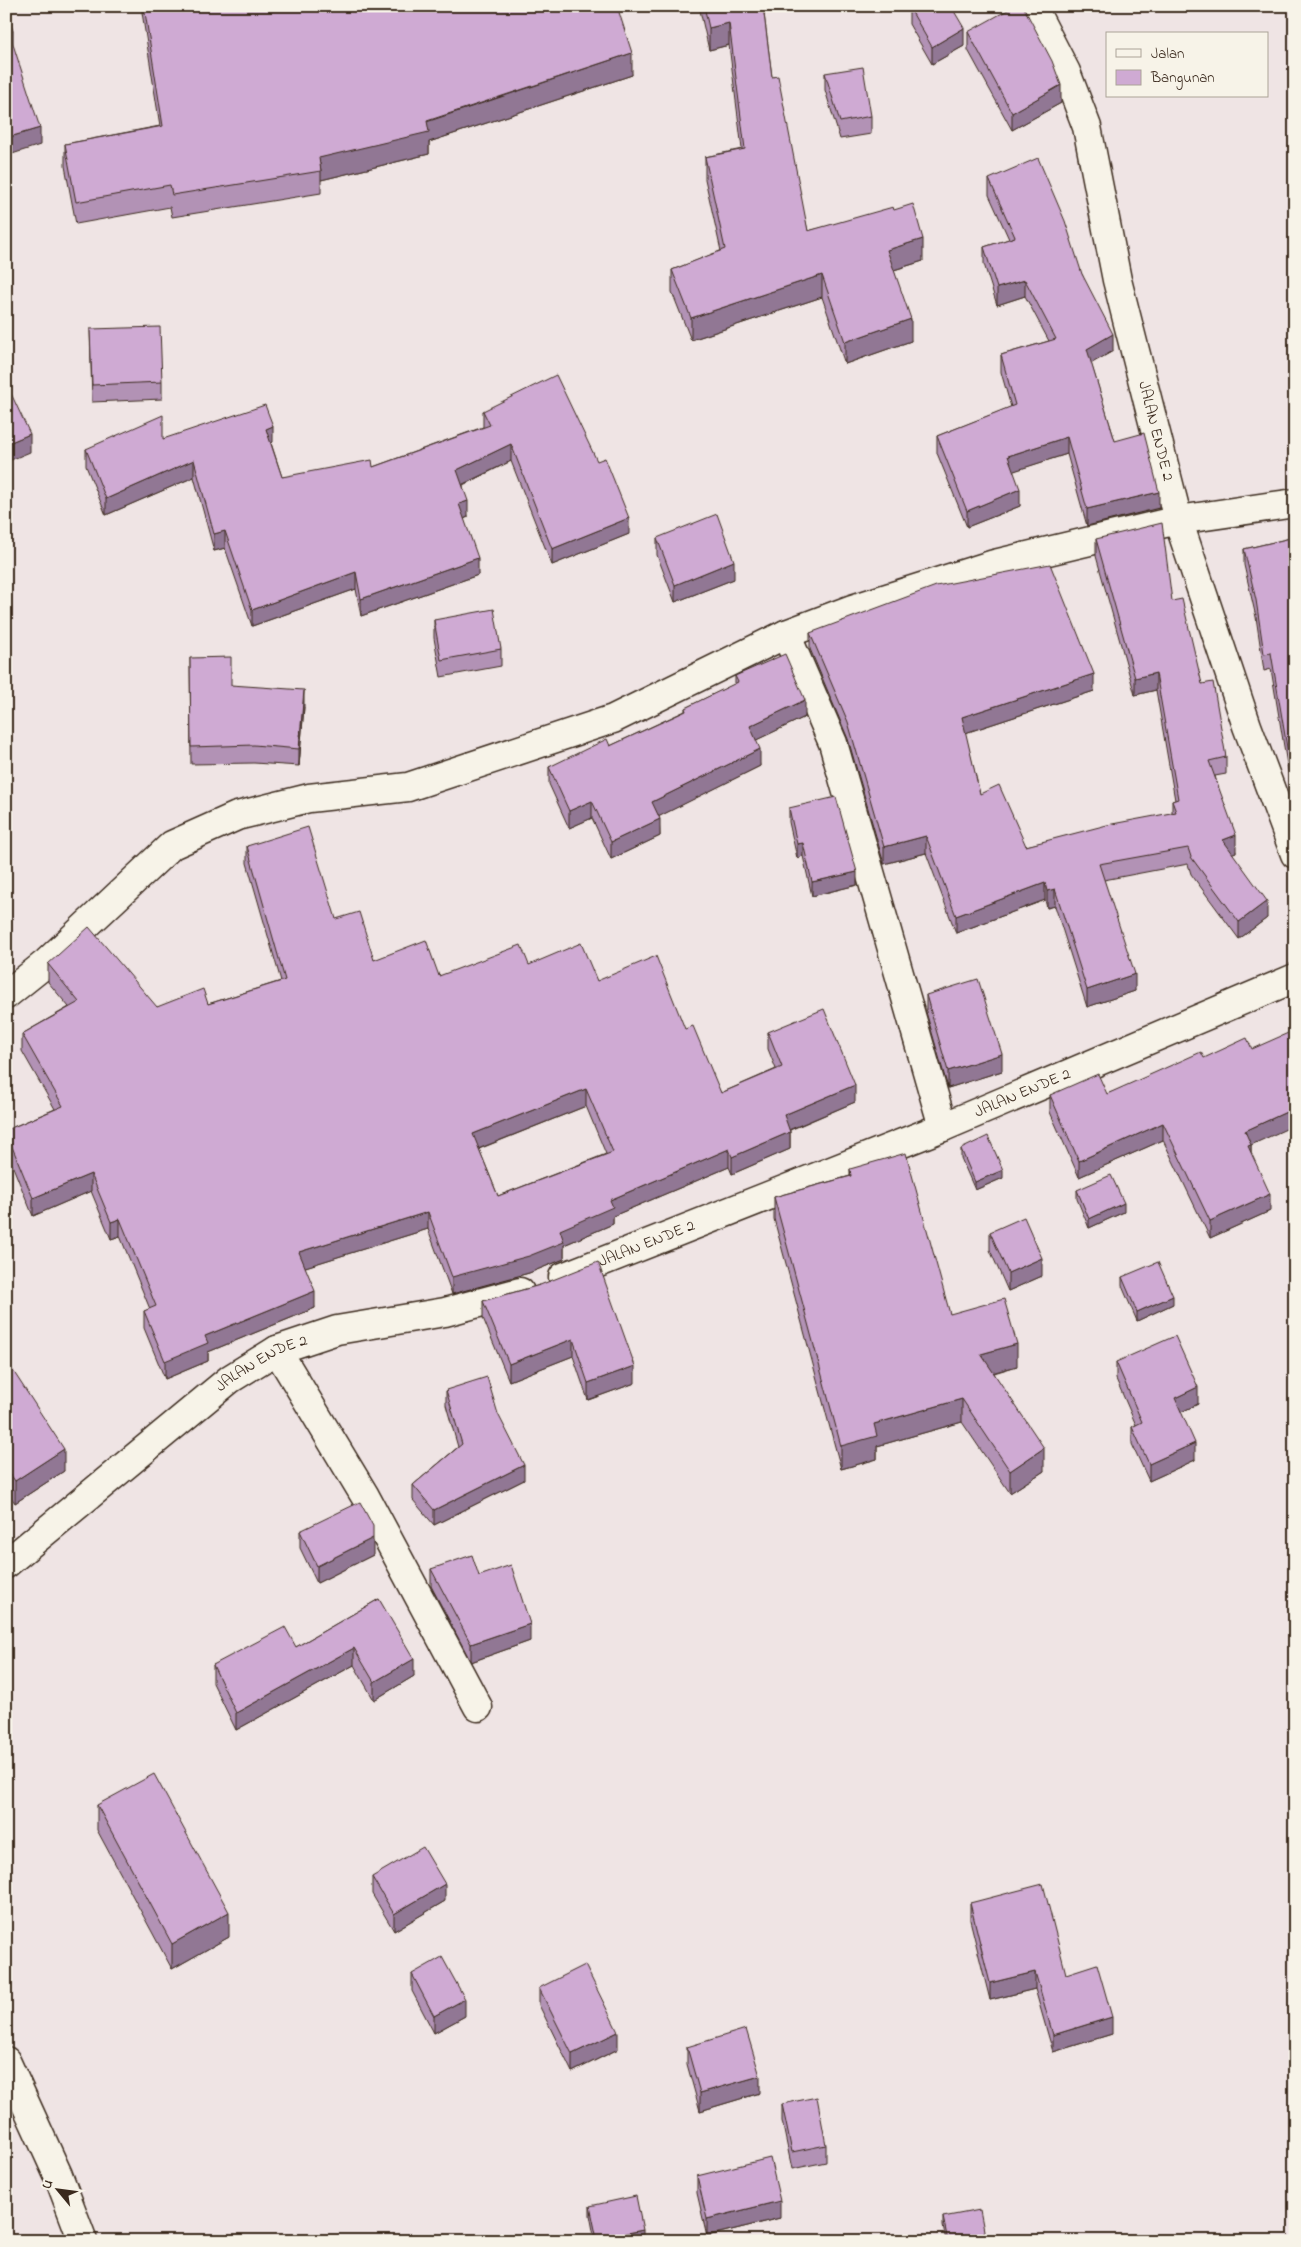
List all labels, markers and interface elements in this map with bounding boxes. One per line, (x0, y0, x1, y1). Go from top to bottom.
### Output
legend (1106, 32, 1268, 98)
text: Jalan (1151, 43, 1184, 65)
text: Bangunan (1150, 67, 1215, 90)
street label: JALAN ENDE 2 (1131, 379, 1180, 484)
street label: JALAN ENDE 2 (971, 1062, 1074, 1124)
street label: JALAN ENDE 2 (595, 1214, 699, 1274)
street label: JALAN ENDE 2 (210, 1329, 311, 1398)
north arrow (32, 2164, 82, 2214)
text: U (37, 2175, 59, 2193)

